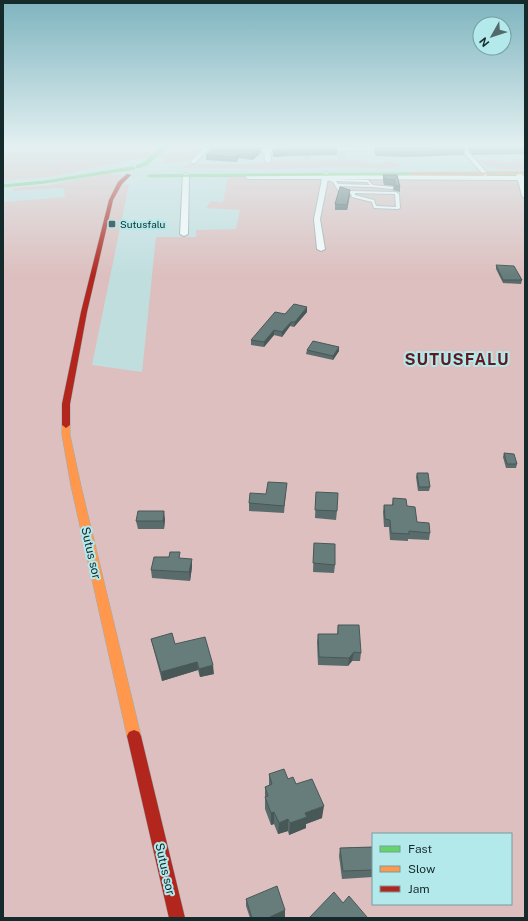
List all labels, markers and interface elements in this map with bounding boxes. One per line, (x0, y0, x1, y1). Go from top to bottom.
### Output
north arrow (472, 16, 512, 56)
text: N (477, 35, 492, 49)
place label: Sutusfalu (120, 218, 166, 230)
marker: Sutusfalu (107, 219, 117, 229)
district label: SUTUSFALU (405, 350, 509, 369)
street label: Sutus sor (78, 526, 104, 581)
legend (372, 833, 512, 905)
street label: Sutus sor (152, 842, 178, 897)
text: Fast (408, 842, 433, 856)
text: Slow (408, 862, 436, 876)
text: Jam (408, 882, 430, 896)

